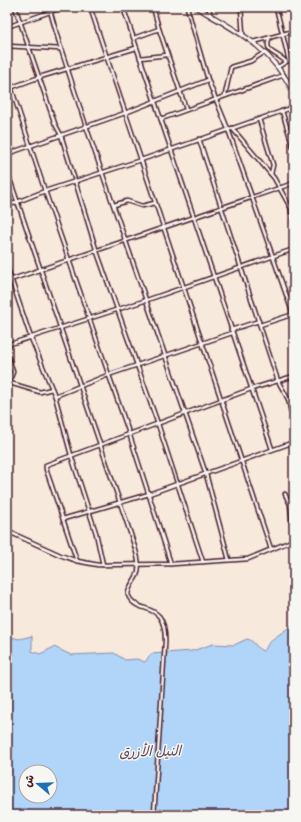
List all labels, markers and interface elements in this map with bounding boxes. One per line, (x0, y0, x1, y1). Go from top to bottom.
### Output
water label: النيل الأزرق (119, 738, 184, 765)
north arrow (18, 764, 58, 804)
text: ش (18, 772, 40, 790)

